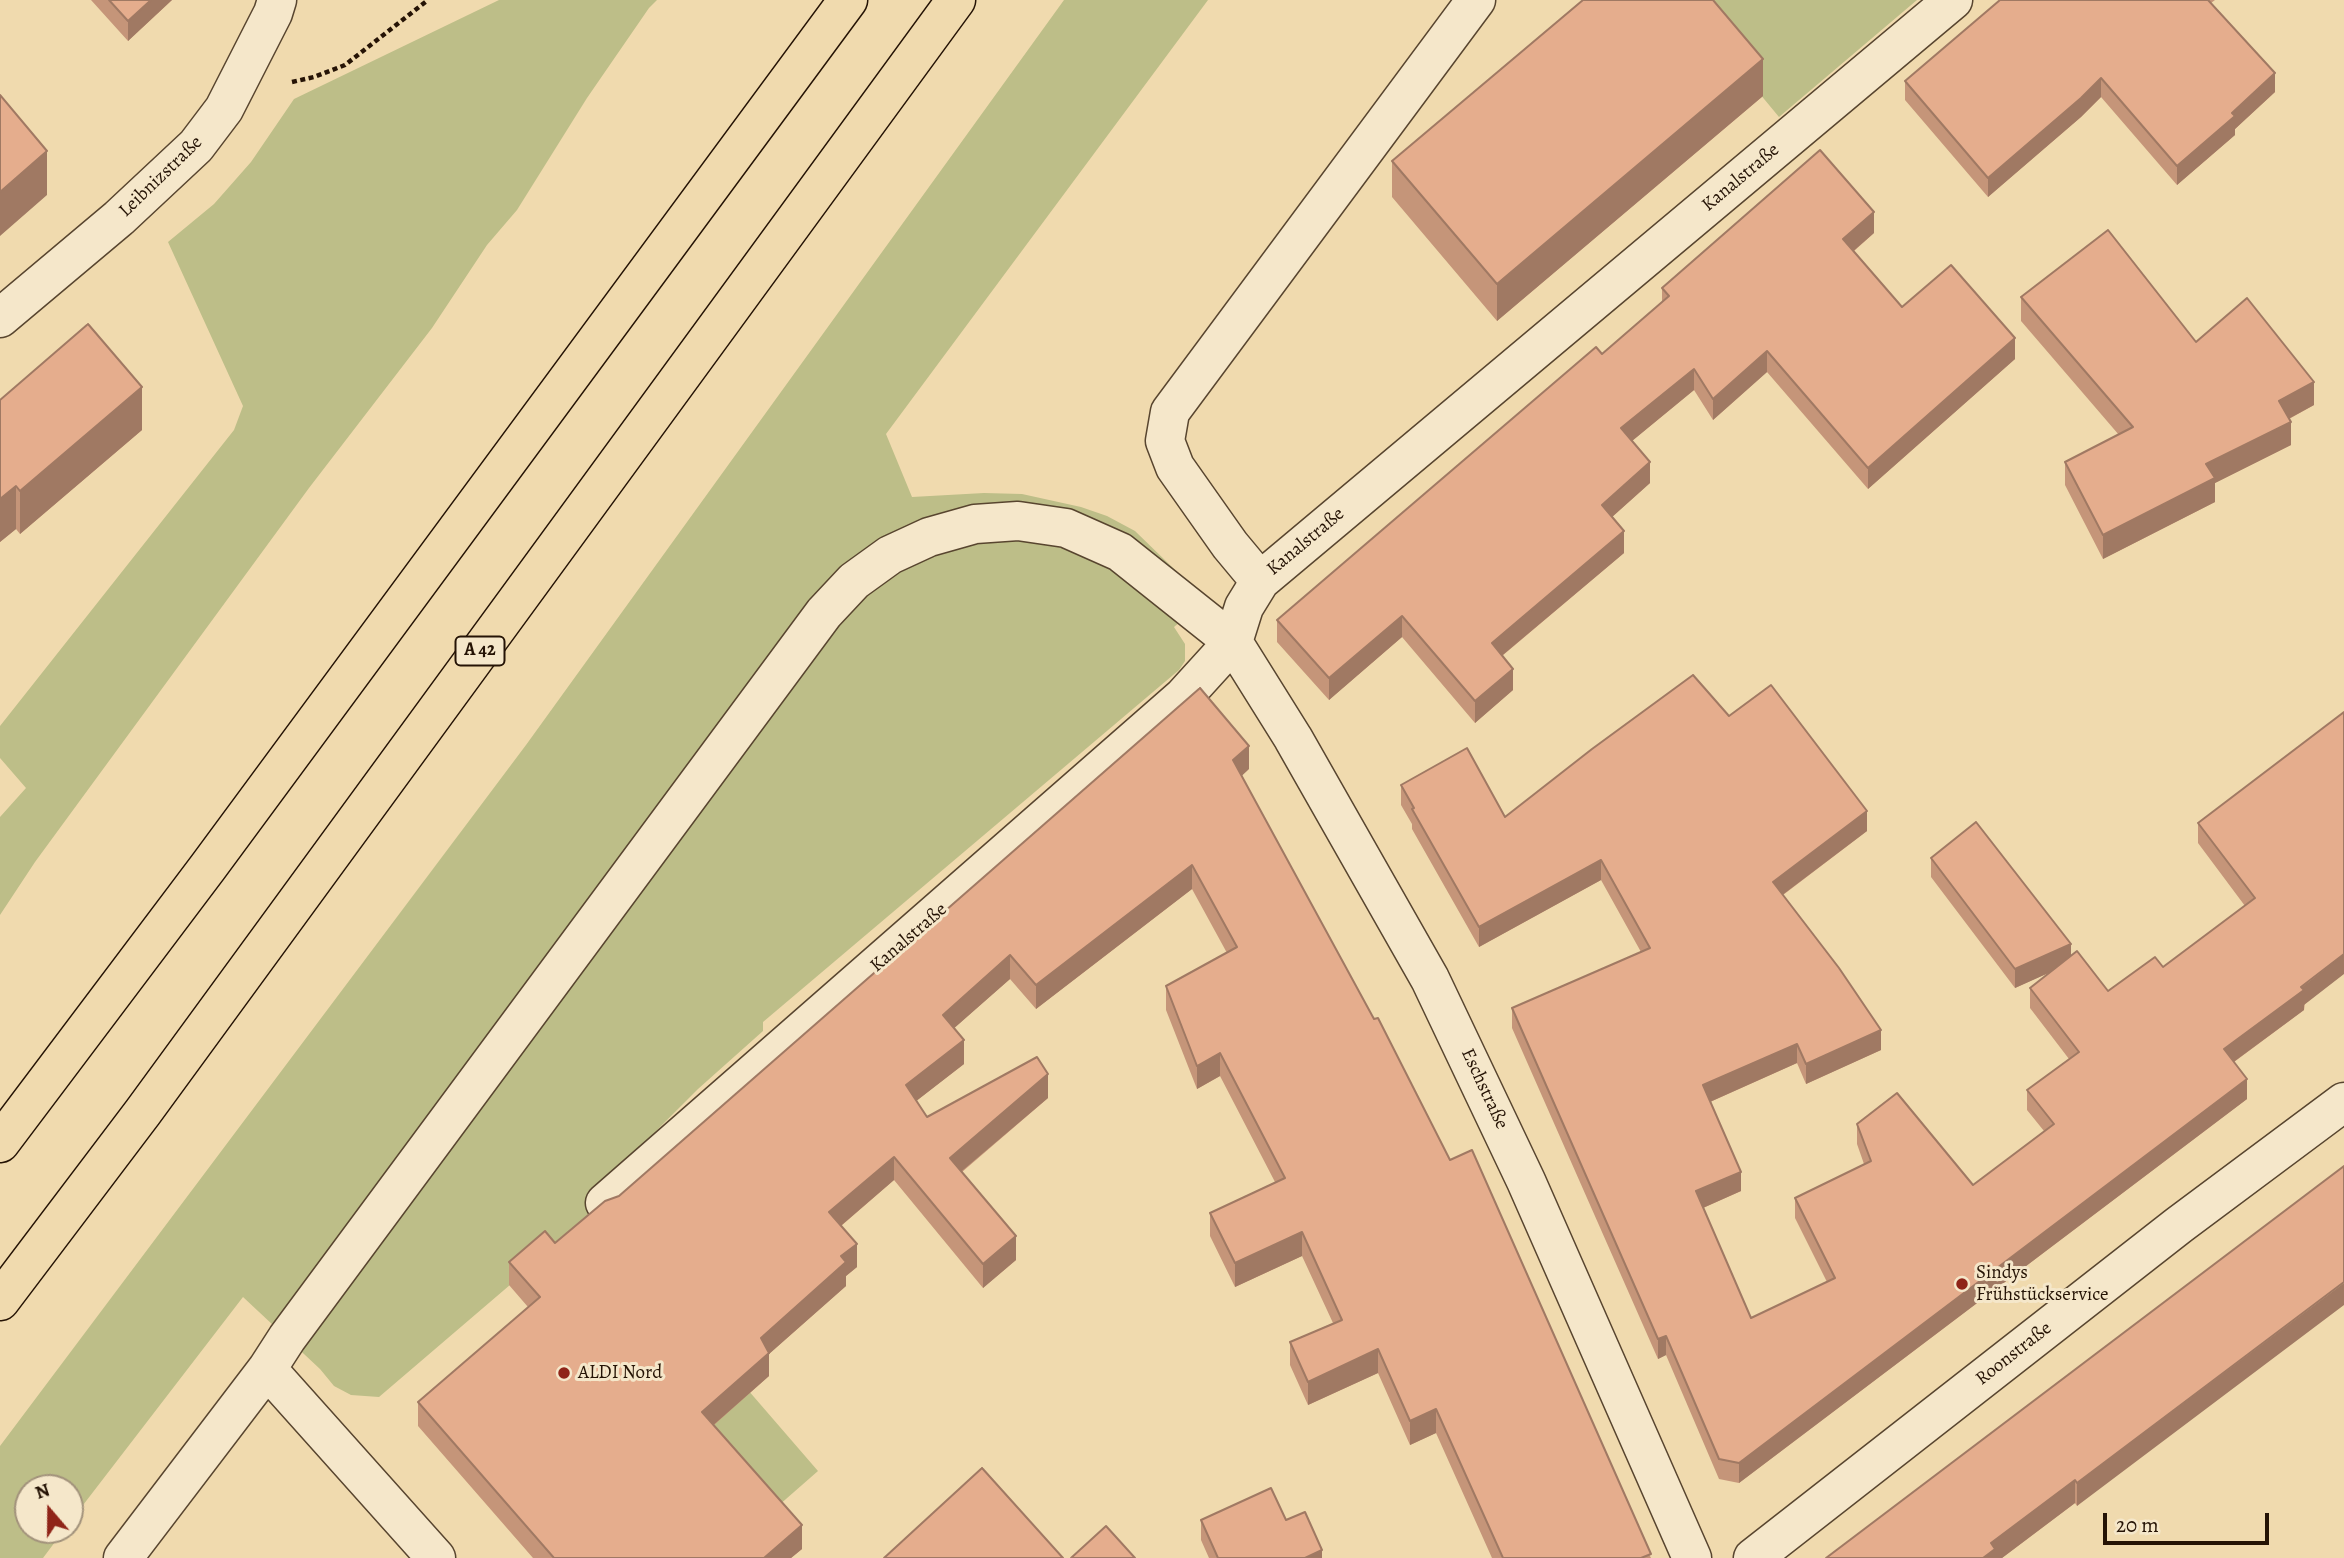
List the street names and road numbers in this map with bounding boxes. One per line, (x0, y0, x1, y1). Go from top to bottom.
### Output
street label: Leibnizstraße (115, 132, 207, 222)
street label: Kanalstraße (1698, 139, 1784, 217)
street label: Kanalstraße (1263, 503, 1349, 581)
road number: A 42 (456, 636, 504, 666)
street label: Kanalstraße (866, 899, 952, 977)
street label: Eschstraße (1455, 1045, 1513, 1133)
street label: Roonstraße (1972, 1317, 2056, 1391)

